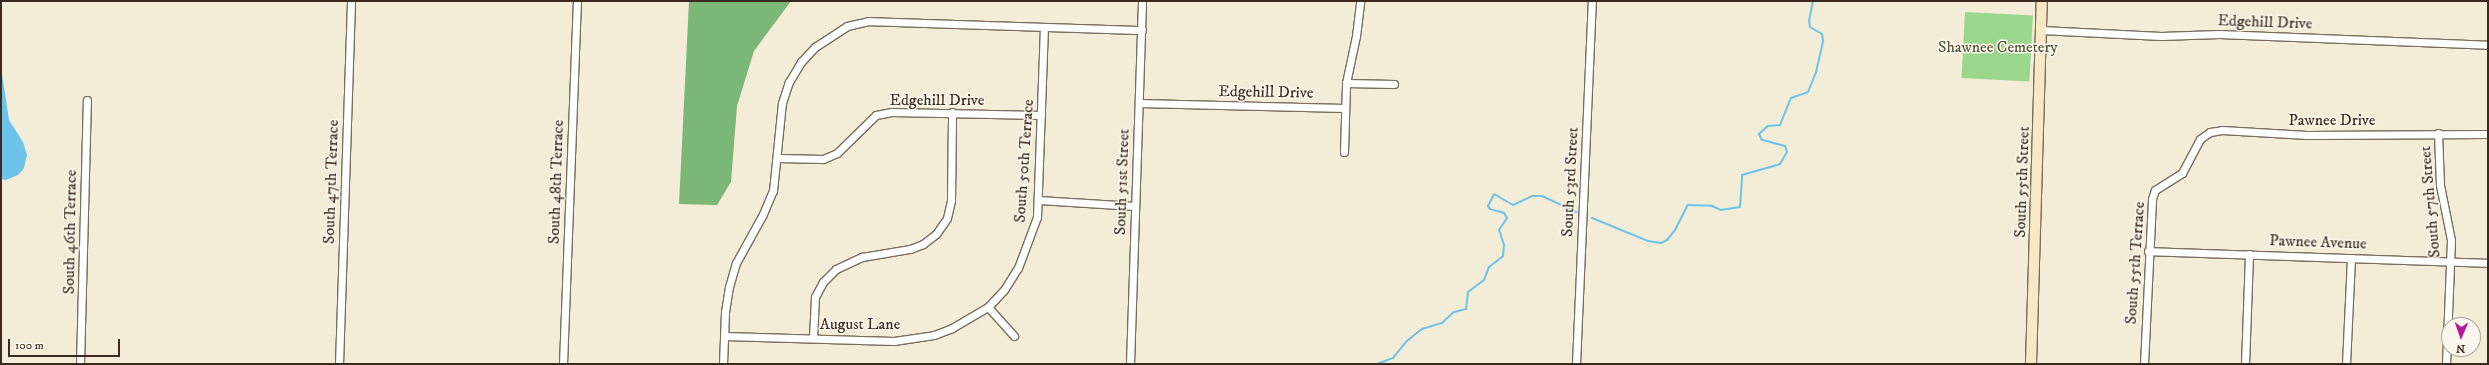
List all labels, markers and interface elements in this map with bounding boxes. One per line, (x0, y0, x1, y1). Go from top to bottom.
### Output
street label: Edgehill Drive (2217, 11, 2313, 33)
park label: Shawnee Cemetery (1938, 37, 2058, 57)
street label: Edgehill Drive (1218, 82, 1314, 102)
street label: Edgehill Drive (890, 90, 984, 110)
street label: South 50th Terrace (1010, 99, 1038, 223)
street label: Pawnee Drive (2289, 110, 2375, 130)
street label: South 47th Terrace (319, 120, 343, 244)
street label: South 48th Terrace (544, 120, 568, 244)
street label: South 55th Street (2010, 126, 2034, 238)
street label: South 53rd Street (1558, 127, 1582, 237)
street label: South 51st Street (1111, 128, 1133, 236)
street label: South 57th Street (2416, 145, 2444, 259)
street label: South 46th Terrace (59, 170, 81, 294)
street label: South 55th Terrace (2121, 201, 2149, 325)
street label: Pawnee Avenue (2269, 231, 2367, 253)
street label: August Lane (820, 314, 900, 334)
north arrow (2441, 317, 2481, 357)
scale bar (10, 331, 122, 357)
text: 100 m (15, 338, 44, 353)
text: N (2456, 341, 2465, 355)

